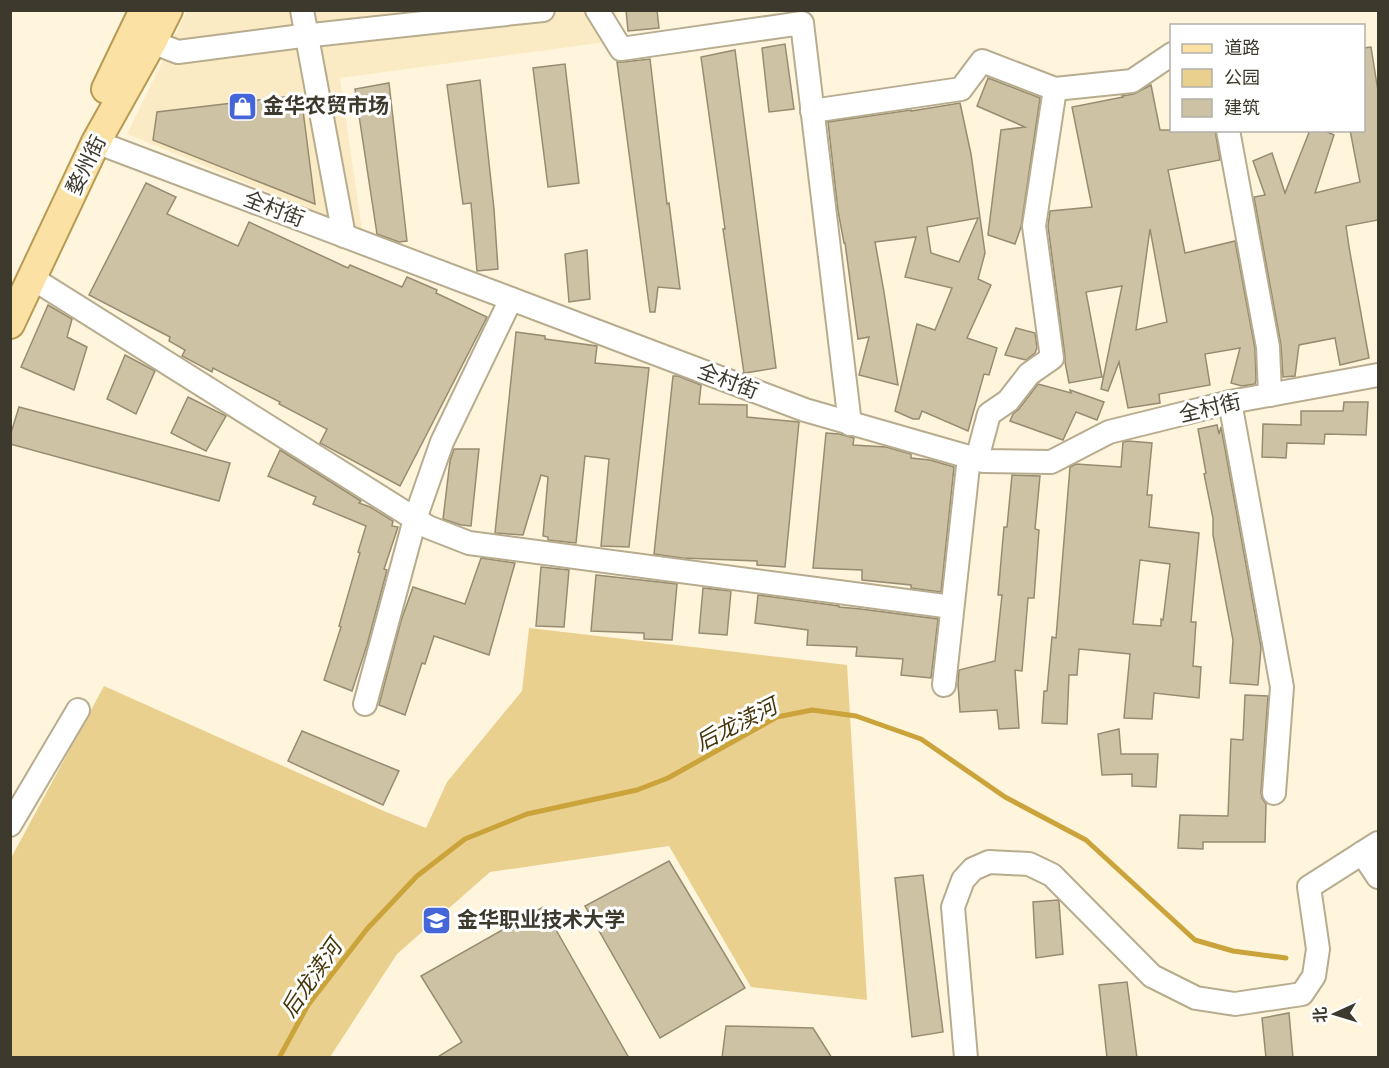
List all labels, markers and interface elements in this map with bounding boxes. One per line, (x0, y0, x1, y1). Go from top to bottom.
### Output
legend (1170, 24, 1365, 132)
text: 道路 (1224, 37, 1260, 59)
text: 公园 (1224, 67, 1260, 89)
shop icon: 金华农贸市场 (226, 90, 258, 122)
place label: 金华农贸市场 (263, 94, 389, 119)
text: 建筑 (1224, 97, 1260, 119)
street label: 婺州街 (61, 131, 111, 199)
street label: 全村街 (240, 187, 308, 232)
street label: 全村街 (694, 359, 762, 404)
street label: 全村街 (1177, 389, 1244, 428)
water label: 后龙渎河 (691, 692, 785, 756)
school or university icon: 金华职业技术大学 (420, 904, 452, 936)
place label: 金华职业技术大学 (457, 908, 625, 933)
water label: 后龙渎河 (276, 932, 350, 1022)
north arrow (1305, 984, 1365, 1044)
text: 北 (1310, 1006, 1332, 1024)

